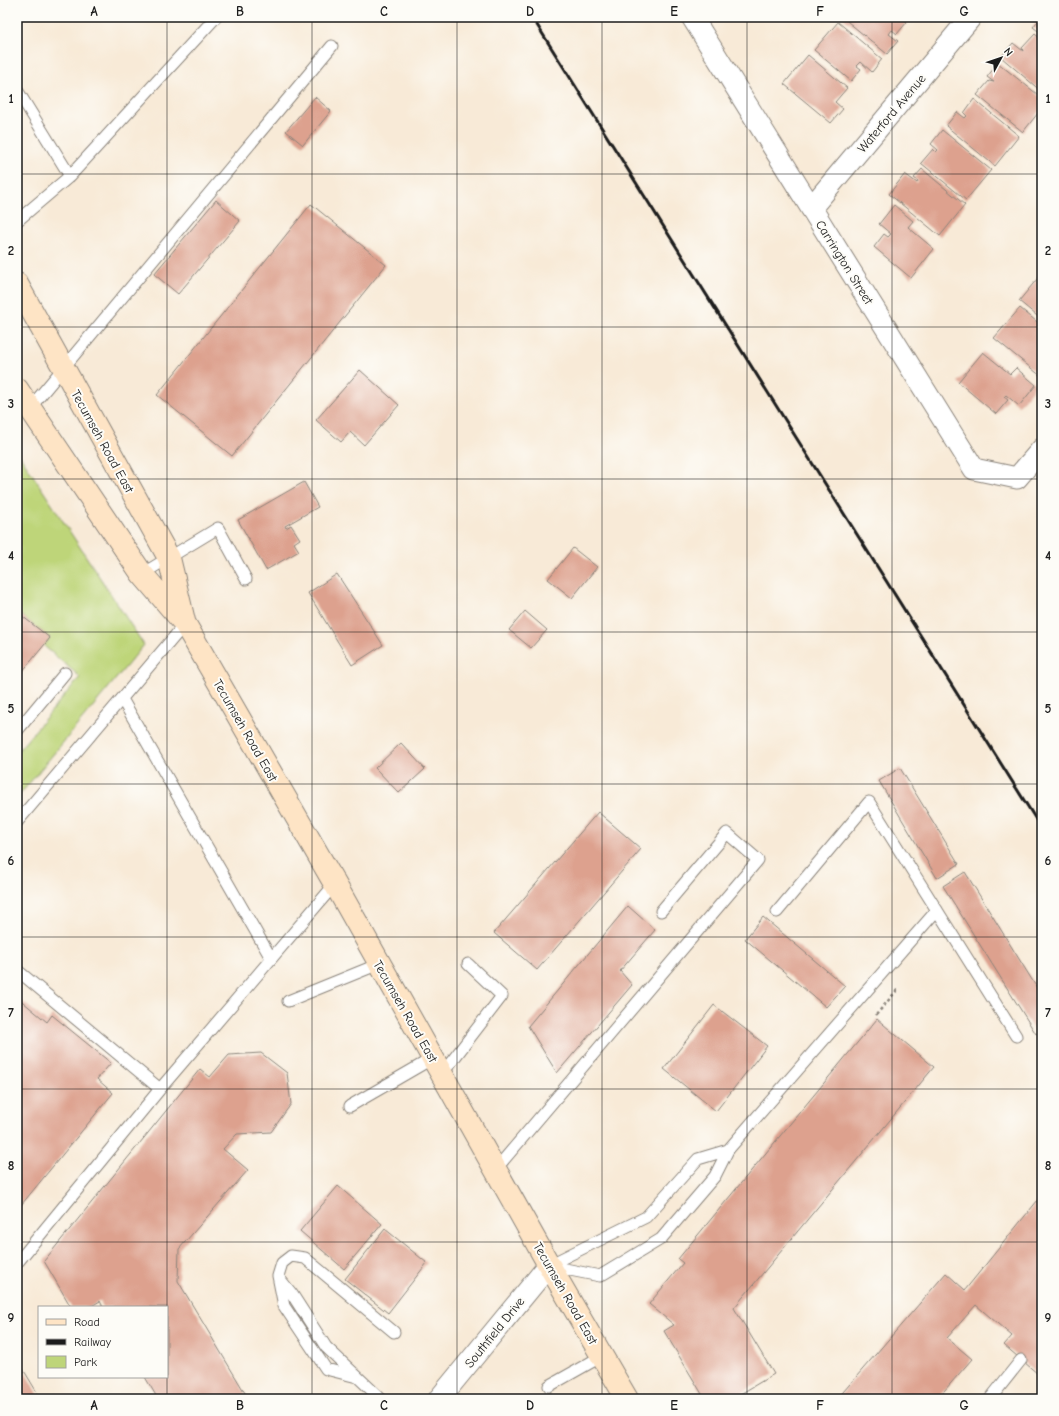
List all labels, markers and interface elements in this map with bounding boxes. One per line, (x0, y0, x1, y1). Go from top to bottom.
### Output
text: A (90, 4, 98, 19)
text: B (236, 4, 244, 19)
text: C (380, 4, 388, 19)
text: D (526, 4, 534, 19)
text: E (670, 4, 678, 19)
text: F (816, 4, 824, 19)
text: G (959, 4, 969, 19)
north arrow (981, 38, 1021, 78)
text: N (1001, 45, 1016, 59)
street label: Waterford Avenue (854, 71, 929, 156)
text: 1 (8, 91, 14, 106)
text: 1 (1045, 91, 1051, 106)
street label: Carrington Street (813, 217, 877, 308)
text: 2 (8, 243, 14, 258)
text: 2 (1045, 243, 1051, 258)
street label: Tecumseh Road East (68, 387, 138, 496)
text: 3 (8, 396, 14, 411)
text: 3 (1045, 396, 1051, 411)
text: 4 (8, 548, 14, 563)
text: 4 (1045, 548, 1051, 563)
street label: Tecumseh Road East (210, 677, 281, 785)
text: 5 (8, 701, 15, 716)
text: 5 (1045, 701, 1052, 716)
text: 6 (8, 853, 15, 868)
text: 6 (1045, 853, 1052, 868)
street label: Tecumseh Road East (370, 958, 441, 1066)
text: 7 (8, 1005, 14, 1020)
text: 7 (1045, 1005, 1051, 1020)
text: 8 (8, 1158, 14, 1173)
text: 8 (1045, 1158, 1051, 1173)
street label: Tecumseh Road East (530, 1240, 601, 1348)
street label: Southfield Drive (461, 1294, 528, 1371)
legend (38, 1306, 168, 1378)
text: 9 (8, 1310, 15, 1325)
text: 9 (1045, 1310, 1052, 1325)
text: Road (74, 1315, 100, 1329)
text: Railway (74, 1335, 112, 1349)
text: Park (74, 1355, 97, 1369)
text: A (90, 1398, 98, 1413)
text: B (236, 1398, 244, 1413)
text: C (380, 1398, 388, 1413)
text: D (526, 1398, 534, 1413)
text: E (670, 1398, 678, 1413)
text: F (816, 1398, 824, 1413)
text: G (959, 1398, 969, 1413)

